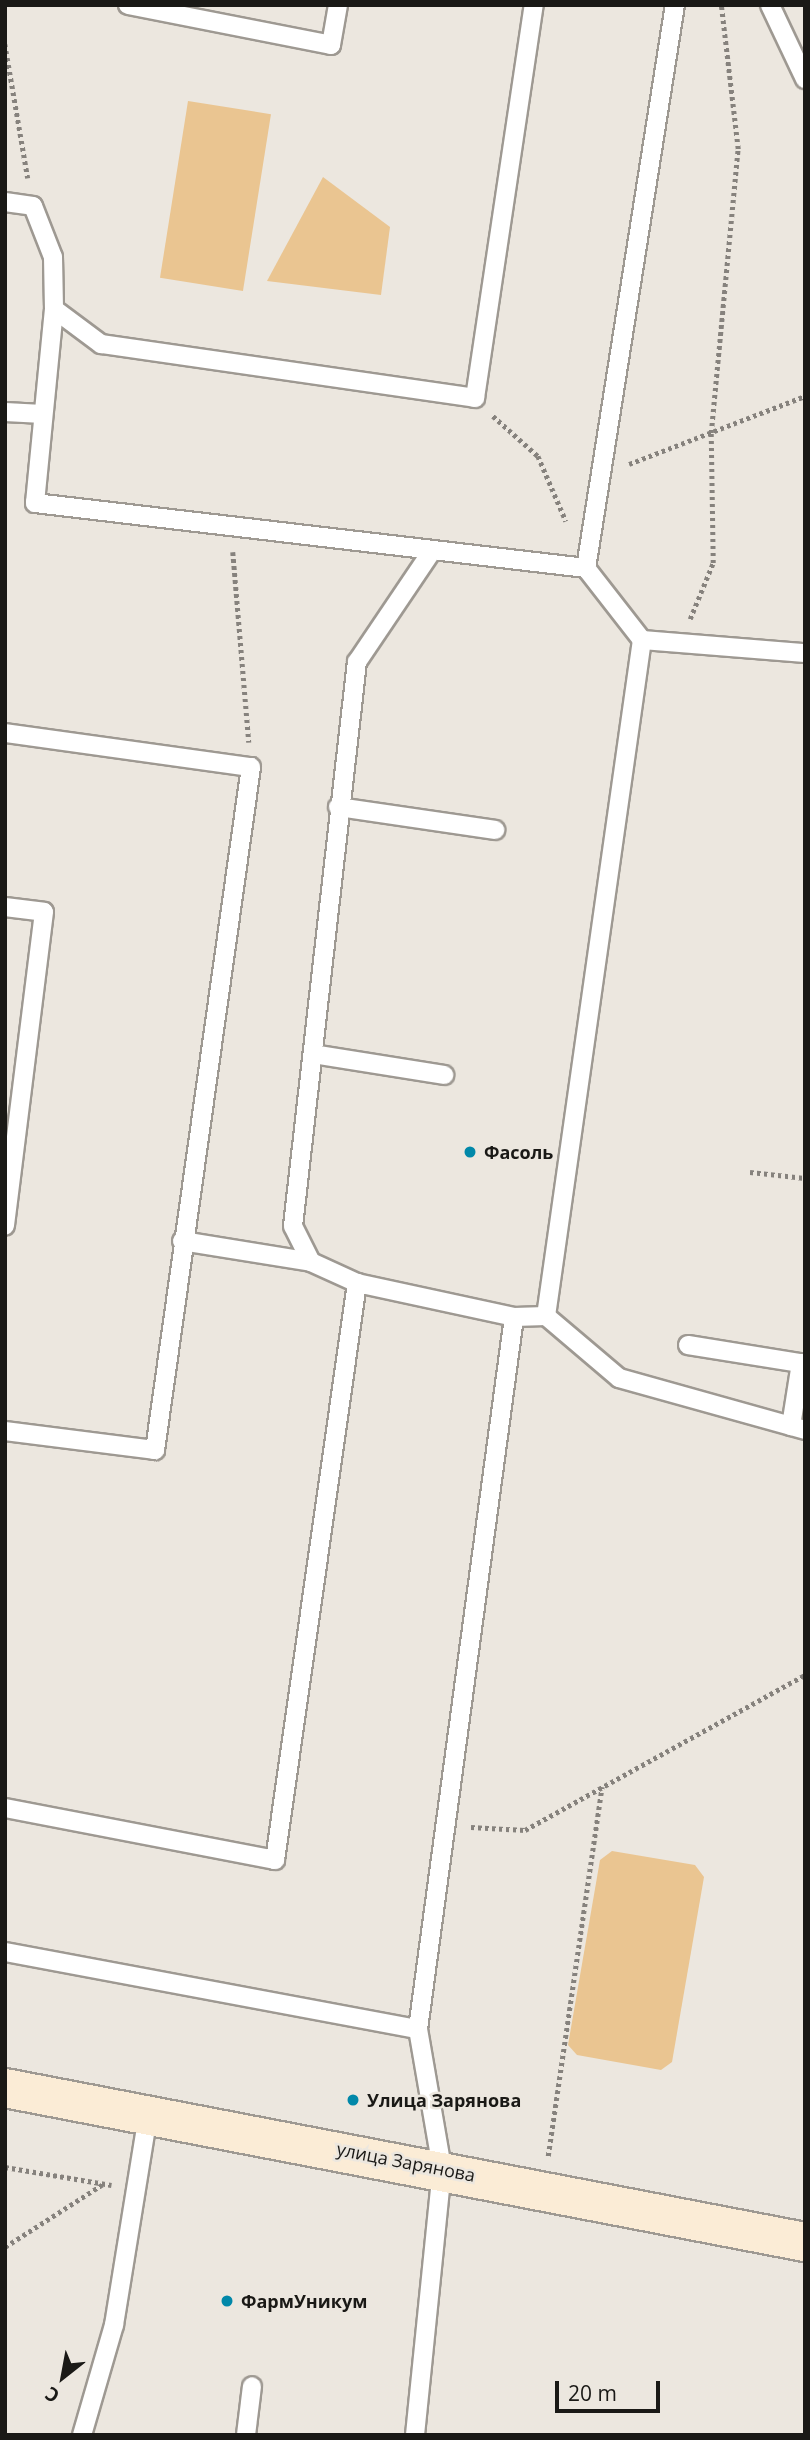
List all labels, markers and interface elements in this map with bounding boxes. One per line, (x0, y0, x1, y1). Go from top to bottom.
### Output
place label: Фасоль (484, 1141, 553, 1163)
marker: Фасоль (462, 1144, 478, 1160)
place label: Улица Зарянова (367, 2089, 521, 2111)
marker: Улица Зарянова (345, 2092, 361, 2108)
street label: улица Зарянова (335, 2138, 477, 2186)
place label: ФармУникум (241, 2290, 367, 2312)
marker: ФармУникум (219, 2293, 235, 2309)
north arrow (28, 2342, 98, 2412)
scale bar (558, 2366, 663, 2410)
text: 20 m (568, 2379, 617, 2407)
text: С (40, 2381, 64, 2409)

